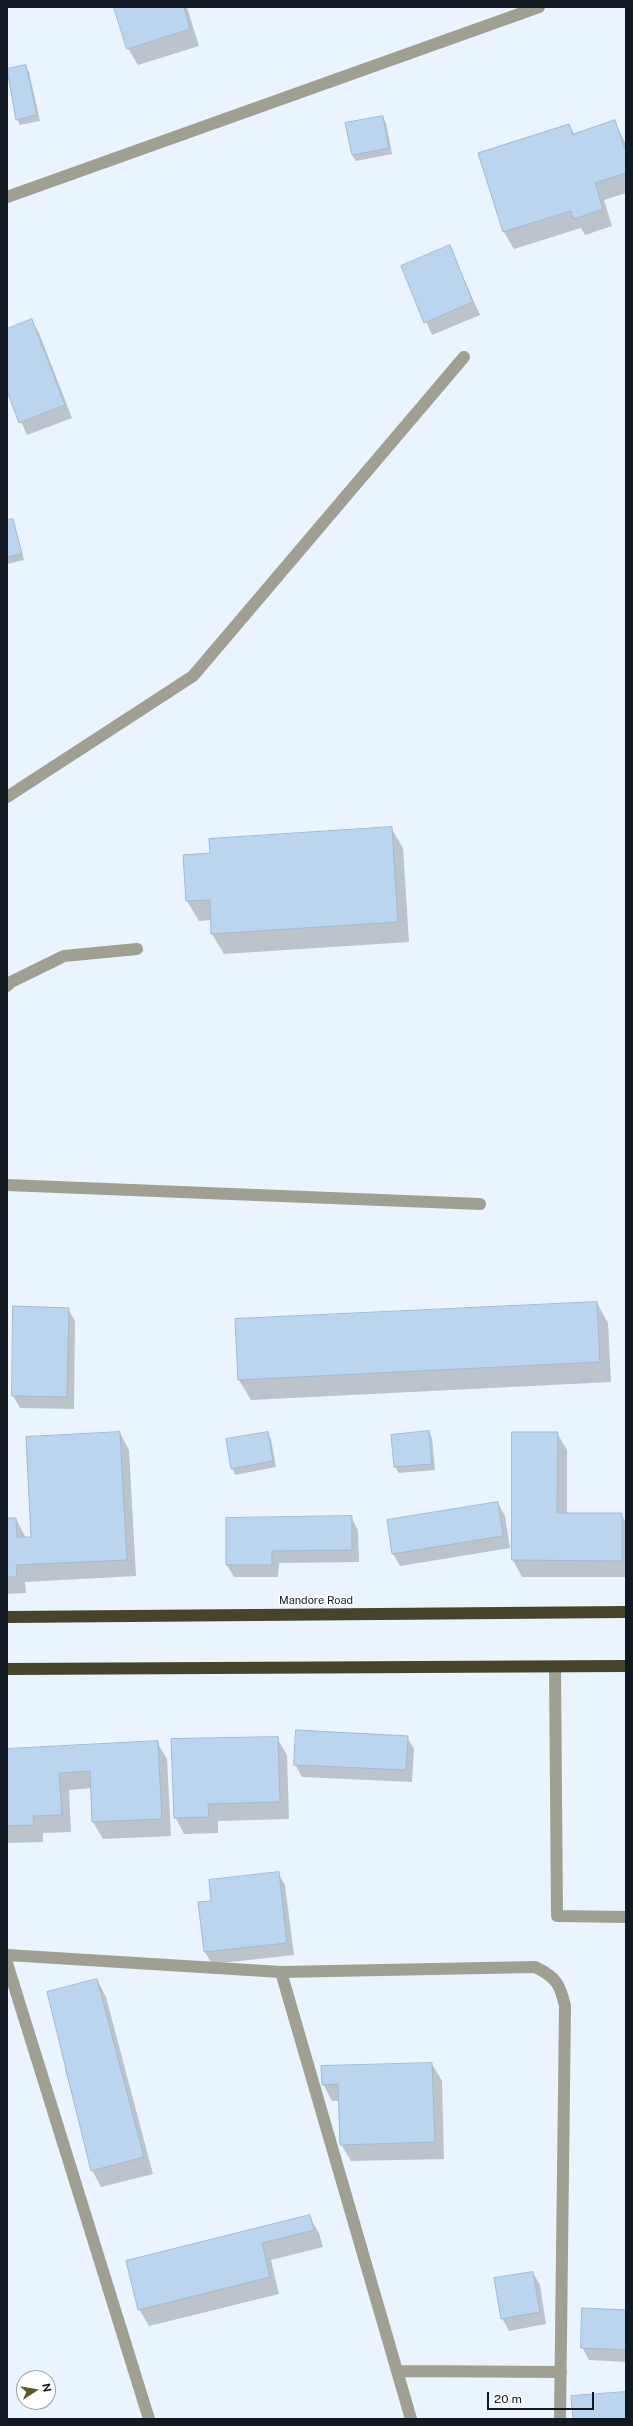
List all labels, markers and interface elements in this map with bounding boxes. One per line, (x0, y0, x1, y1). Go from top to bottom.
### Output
street label: Mandore Road (279, 1594, 353, 1608)
north arrow (16, 2370, 56, 2410)
text: N (40, 2382, 54, 2393)
scale bar (489, 2384, 596, 2410)
text: 20 m (494, 2392, 522, 2406)

